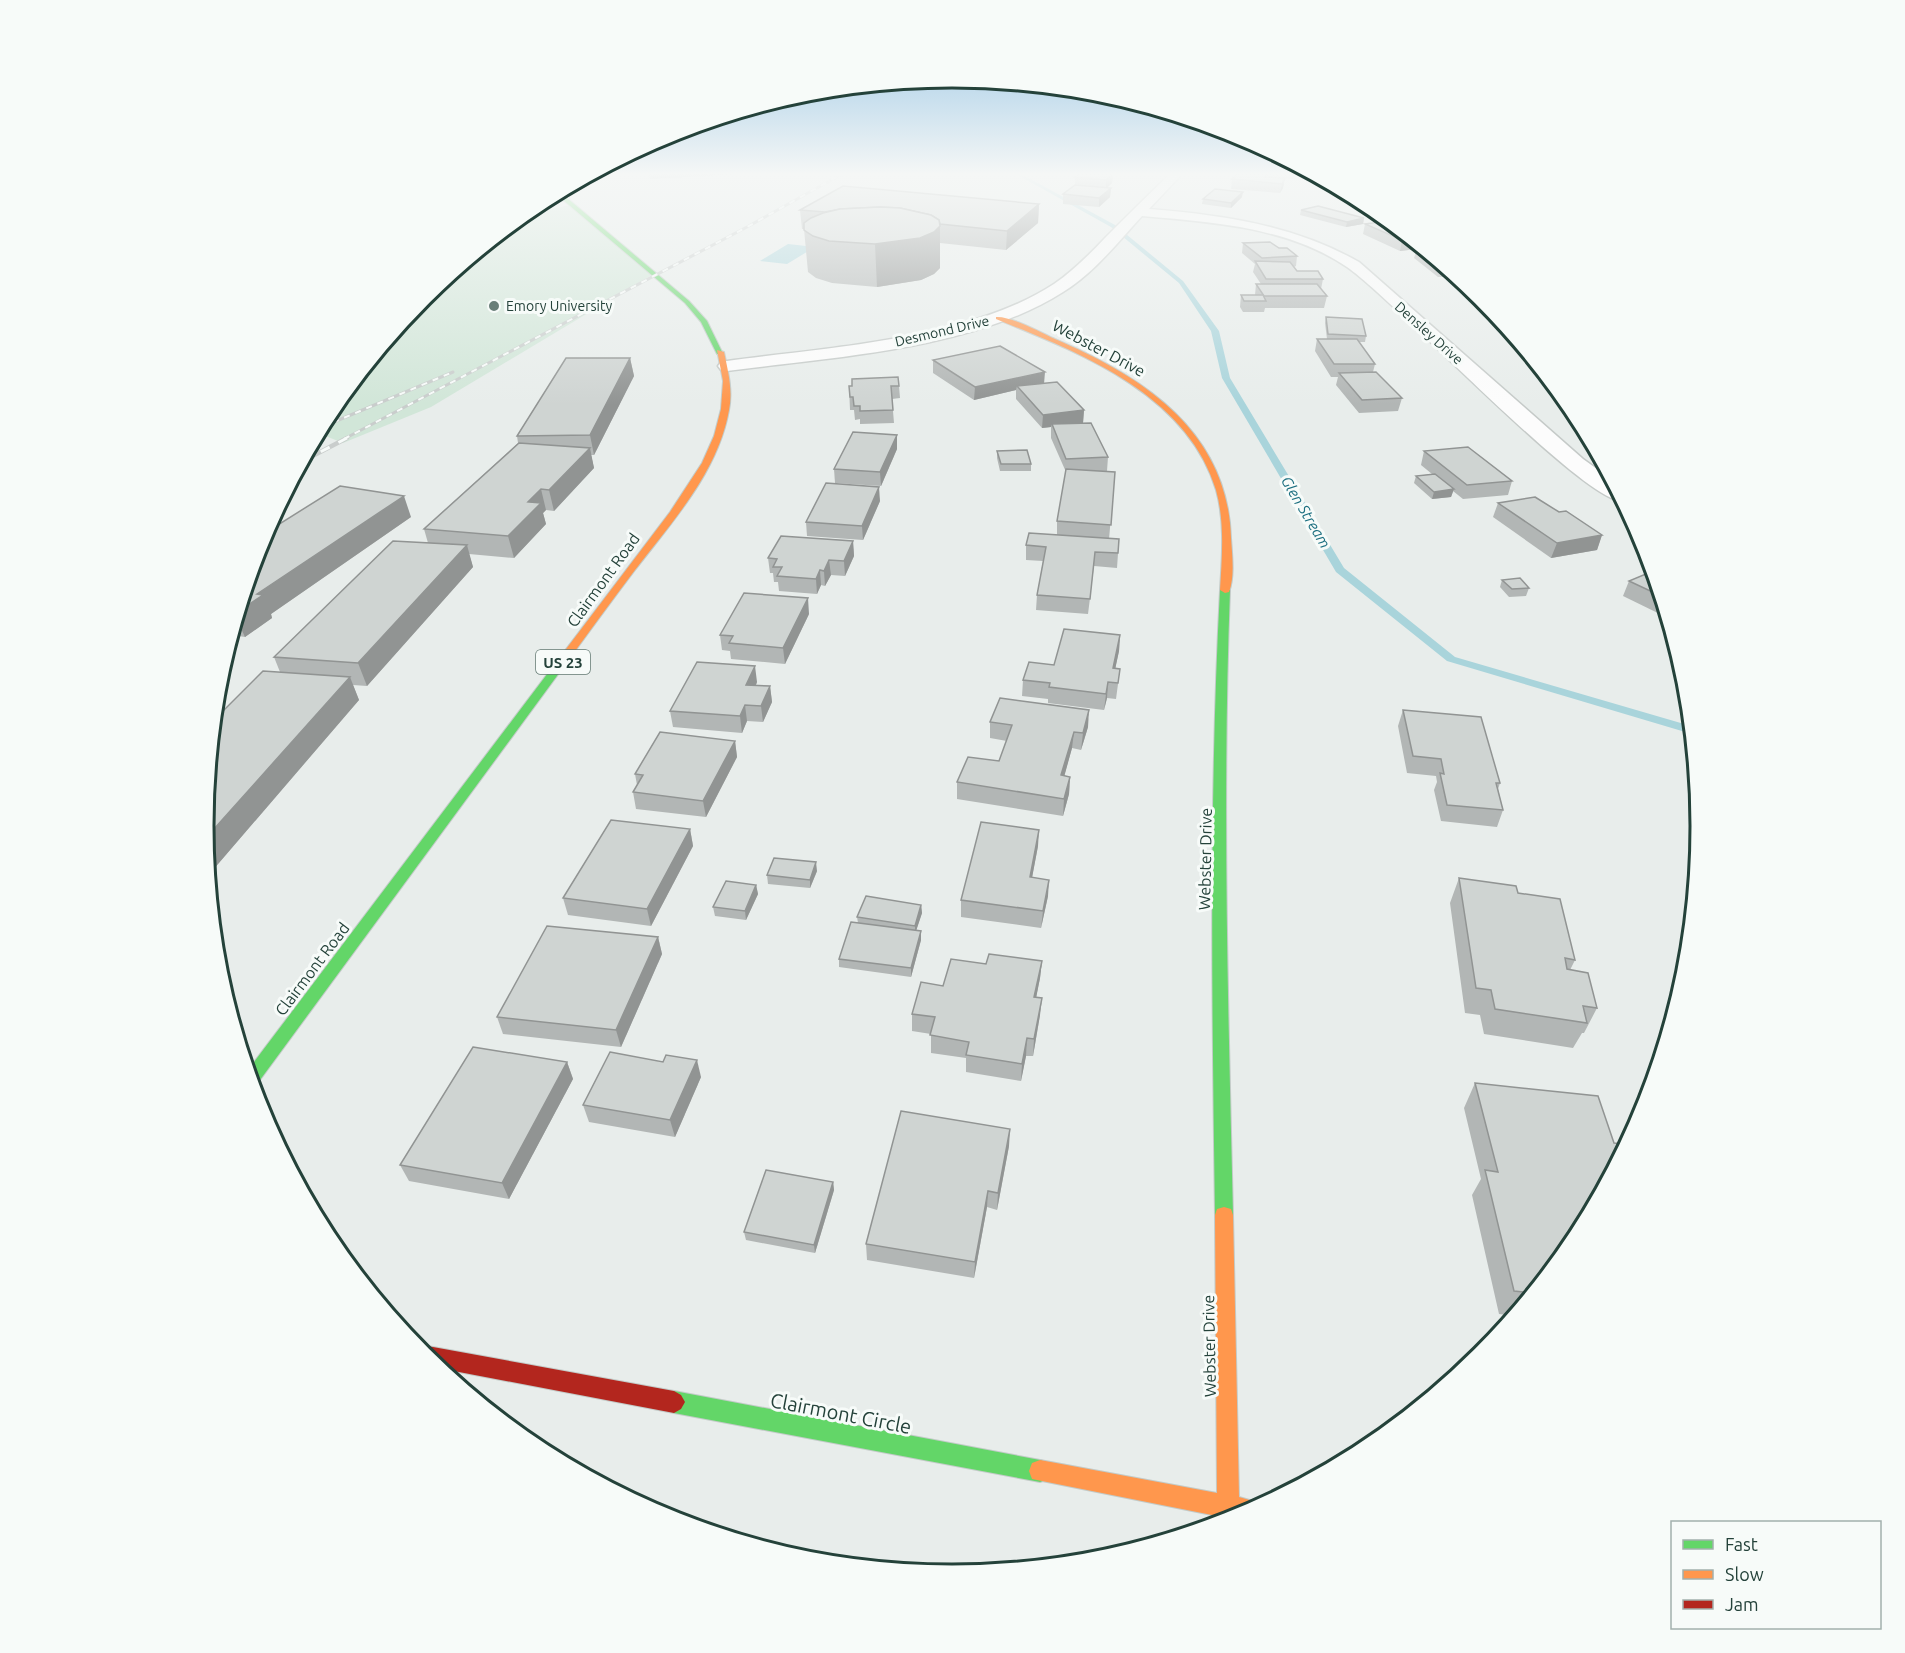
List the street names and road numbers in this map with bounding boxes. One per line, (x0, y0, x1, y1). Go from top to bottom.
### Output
street label: Densley Drive (1392, 298, 1466, 368)
street label: Desmond Drive (893, 312, 991, 350)
street label: Webster Drive (1050, 316, 1148, 380)
street label: Clairmont Road (563, 530, 643, 630)
road number: US 23 (536, 650, 590, 674)
street label: Webster Drive (1195, 808, 1215, 910)
street label: Clairmont Road (271, 919, 353, 1019)
street label: Webster Drive (1199, 1295, 1219, 1397)
street label: Clairmont Circle (768, 1388, 914, 1438)

